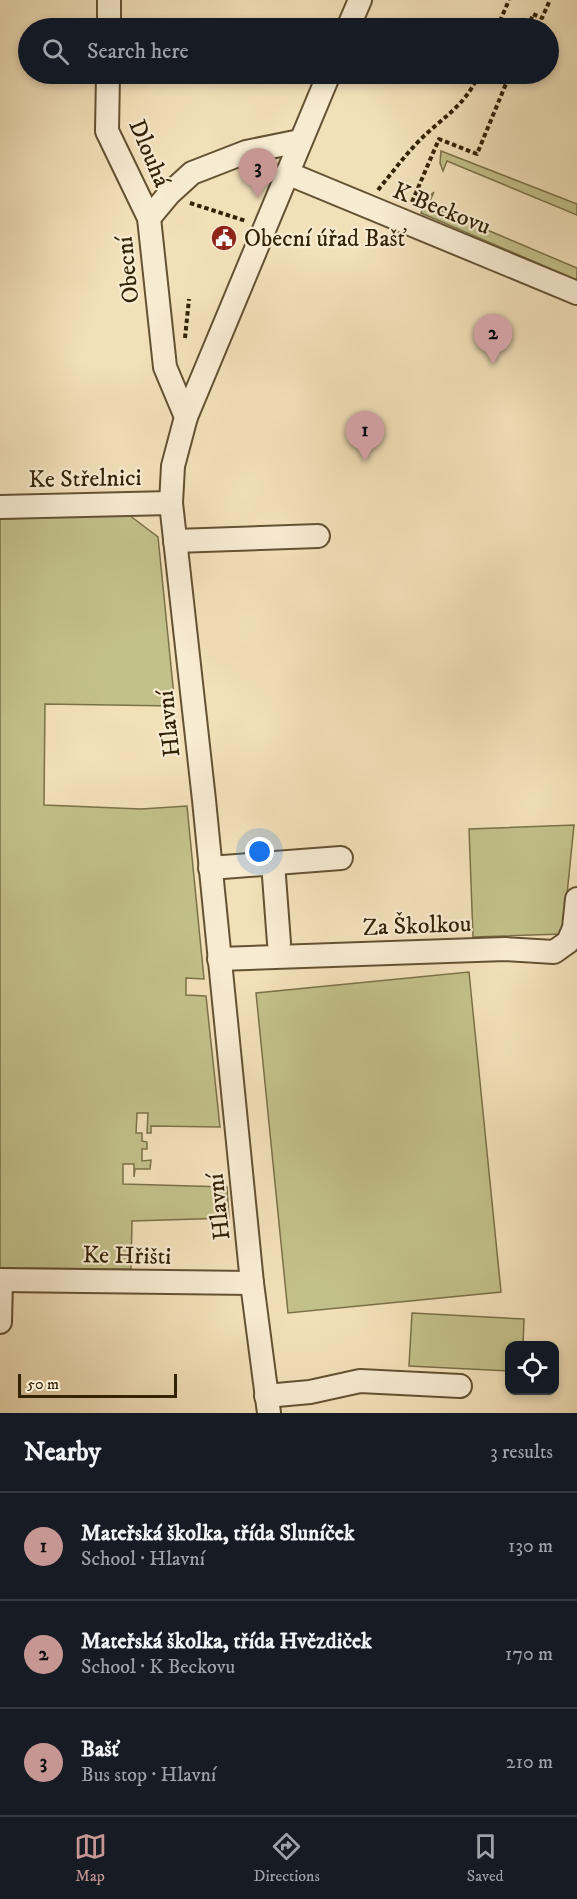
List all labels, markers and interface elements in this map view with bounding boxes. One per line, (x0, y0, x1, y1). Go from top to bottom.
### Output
search box (18, 18, 559, 84)
icon: search (39, 35, 72, 68)
text: Search here (87, 38, 189, 65)
street label: Dlouhá (121, 115, 177, 193)
pin: 3 (238, 148, 278, 198)
street label: K Beckovu (388, 176, 495, 242)
public building icon: Obecní úřad Bašť (209, 223, 239, 253)
place label: Obecní úřad Bašť (244, 224, 408, 254)
street label: Obecní (109, 233, 146, 305)
pin: 2 (474, 314, 512, 364)
pin: 1 (346, 412, 385, 461)
street label: Ke Střelnici (28, 463, 142, 495)
street label: Hlavní (150, 687, 187, 759)
your location (245, 837, 274, 866)
street label: Za Školkou (362, 908, 472, 943)
street label: Hlavní (200, 1170, 237, 1242)
street label: Ke Hřišti (82, 1240, 172, 1272)
map controls (505, 1341, 559, 1395)
button: locate (505, 1341, 559, 1395)
scale bar (18, 1371, 177, 1398)
text: 50 m (27, 1374, 59, 1394)
text: Nearby (24, 1436, 101, 1469)
text: 3 results (490, 1440, 553, 1465)
text: Mateřská školka, třída Sluníček (81, 1520, 355, 1547)
text: 1 (40, 1534, 47, 1559)
text: 130 m (508, 1534, 553, 1559)
text: School · Hlavní (81, 1547, 205, 1572)
text: Mateřská školka, třída Hvězdiček (81, 1628, 372, 1655)
text: 2 (39, 1642, 48, 1667)
text: 170 m (505, 1642, 553, 1667)
text: School · K Beckovu (81, 1655, 235, 1680)
text: Bašť (81, 1736, 119, 1763)
text: 3 (40, 1750, 47, 1775)
text: 210 m (506, 1750, 553, 1775)
text: Bus stop · Hlavní (81, 1763, 216, 1788)
tab: Map (74, 1830, 107, 1886)
tab: Directions (254, 1830, 320, 1886)
tab: Saved (467, 1830, 504, 1886)

